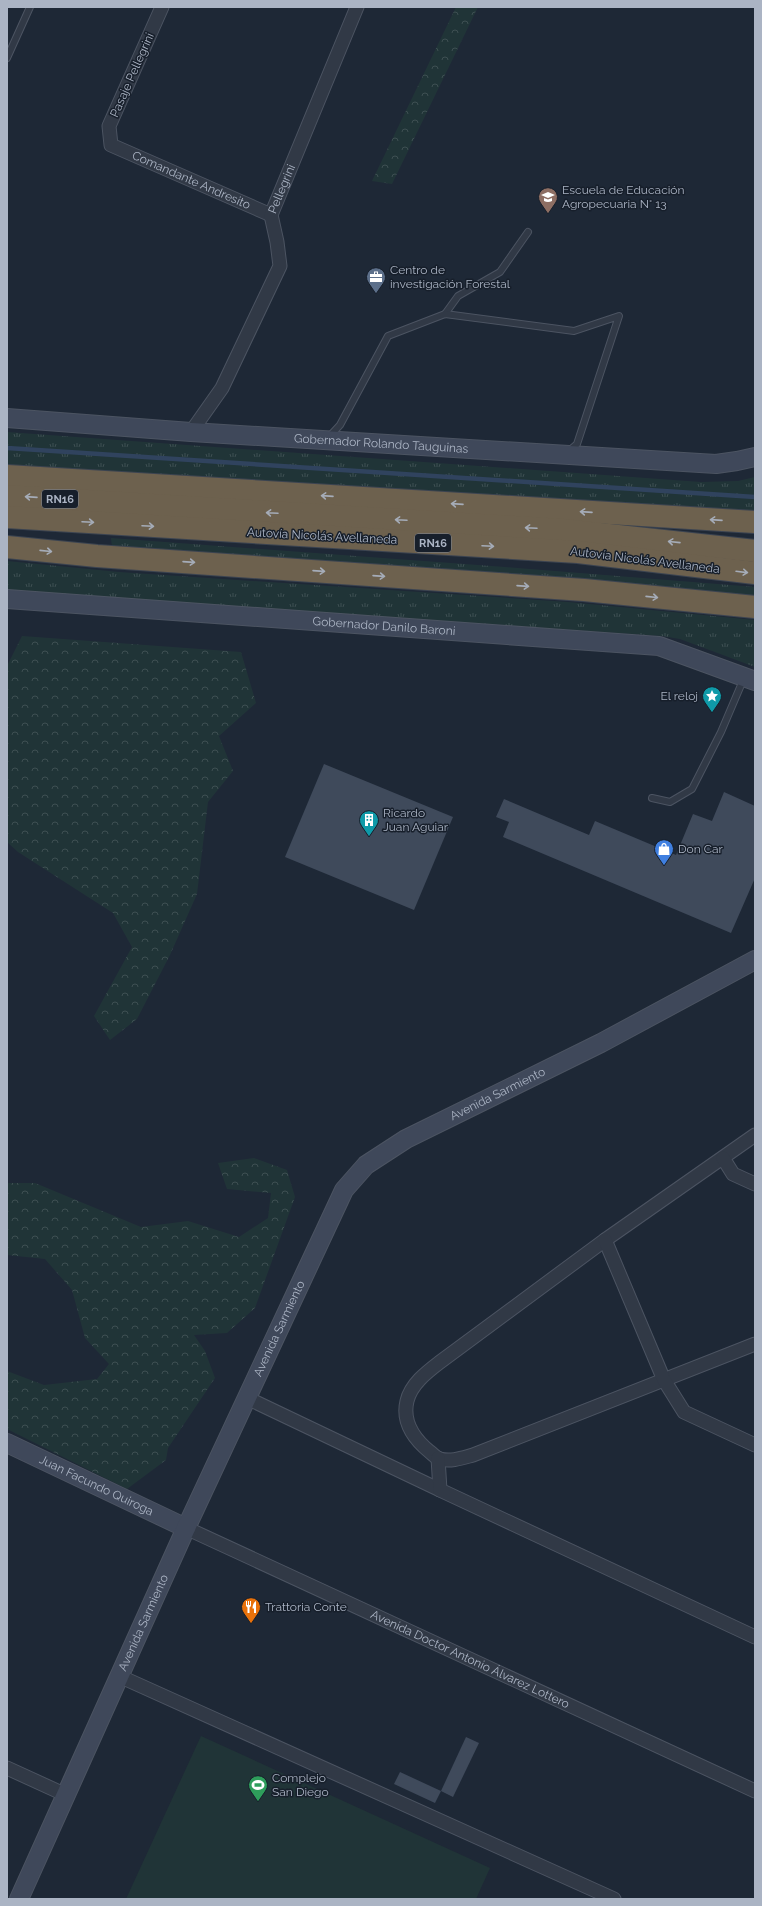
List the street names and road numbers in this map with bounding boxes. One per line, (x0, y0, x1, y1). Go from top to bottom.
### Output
street label: Pasaje Pellegrini (107, 31, 157, 119)
street label: Comandante Andresito (130, 148, 253, 212)
street label: Pellegrini (265, 162, 298, 216)
street label: Gobernador Rolando Tauguinas (293, 431, 469, 456)
road number: RN16 (42, 490, 78, 508)
street label: Autovía Nicolás Avellaneda (247, 525, 397, 547)
road number: RN16 (415, 534, 451, 552)
street label: Autovía Nicolás Avellaneda (569, 544, 721, 576)
street label: Gobernador Danilo Baroni (312, 614, 456, 638)
street label: Avenida Sarmiento (448, 1065, 547, 1123)
street label: Avenida Sarmiento (251, 1278, 308, 1379)
street label: Juan Facundo Quiroga (37, 1452, 156, 1519)
street label: Avenida Sarmiento (116, 1572, 171, 1673)
street label: Avenida Doctor Antonio Álvarez Lottero (369, 1607, 572, 1711)

